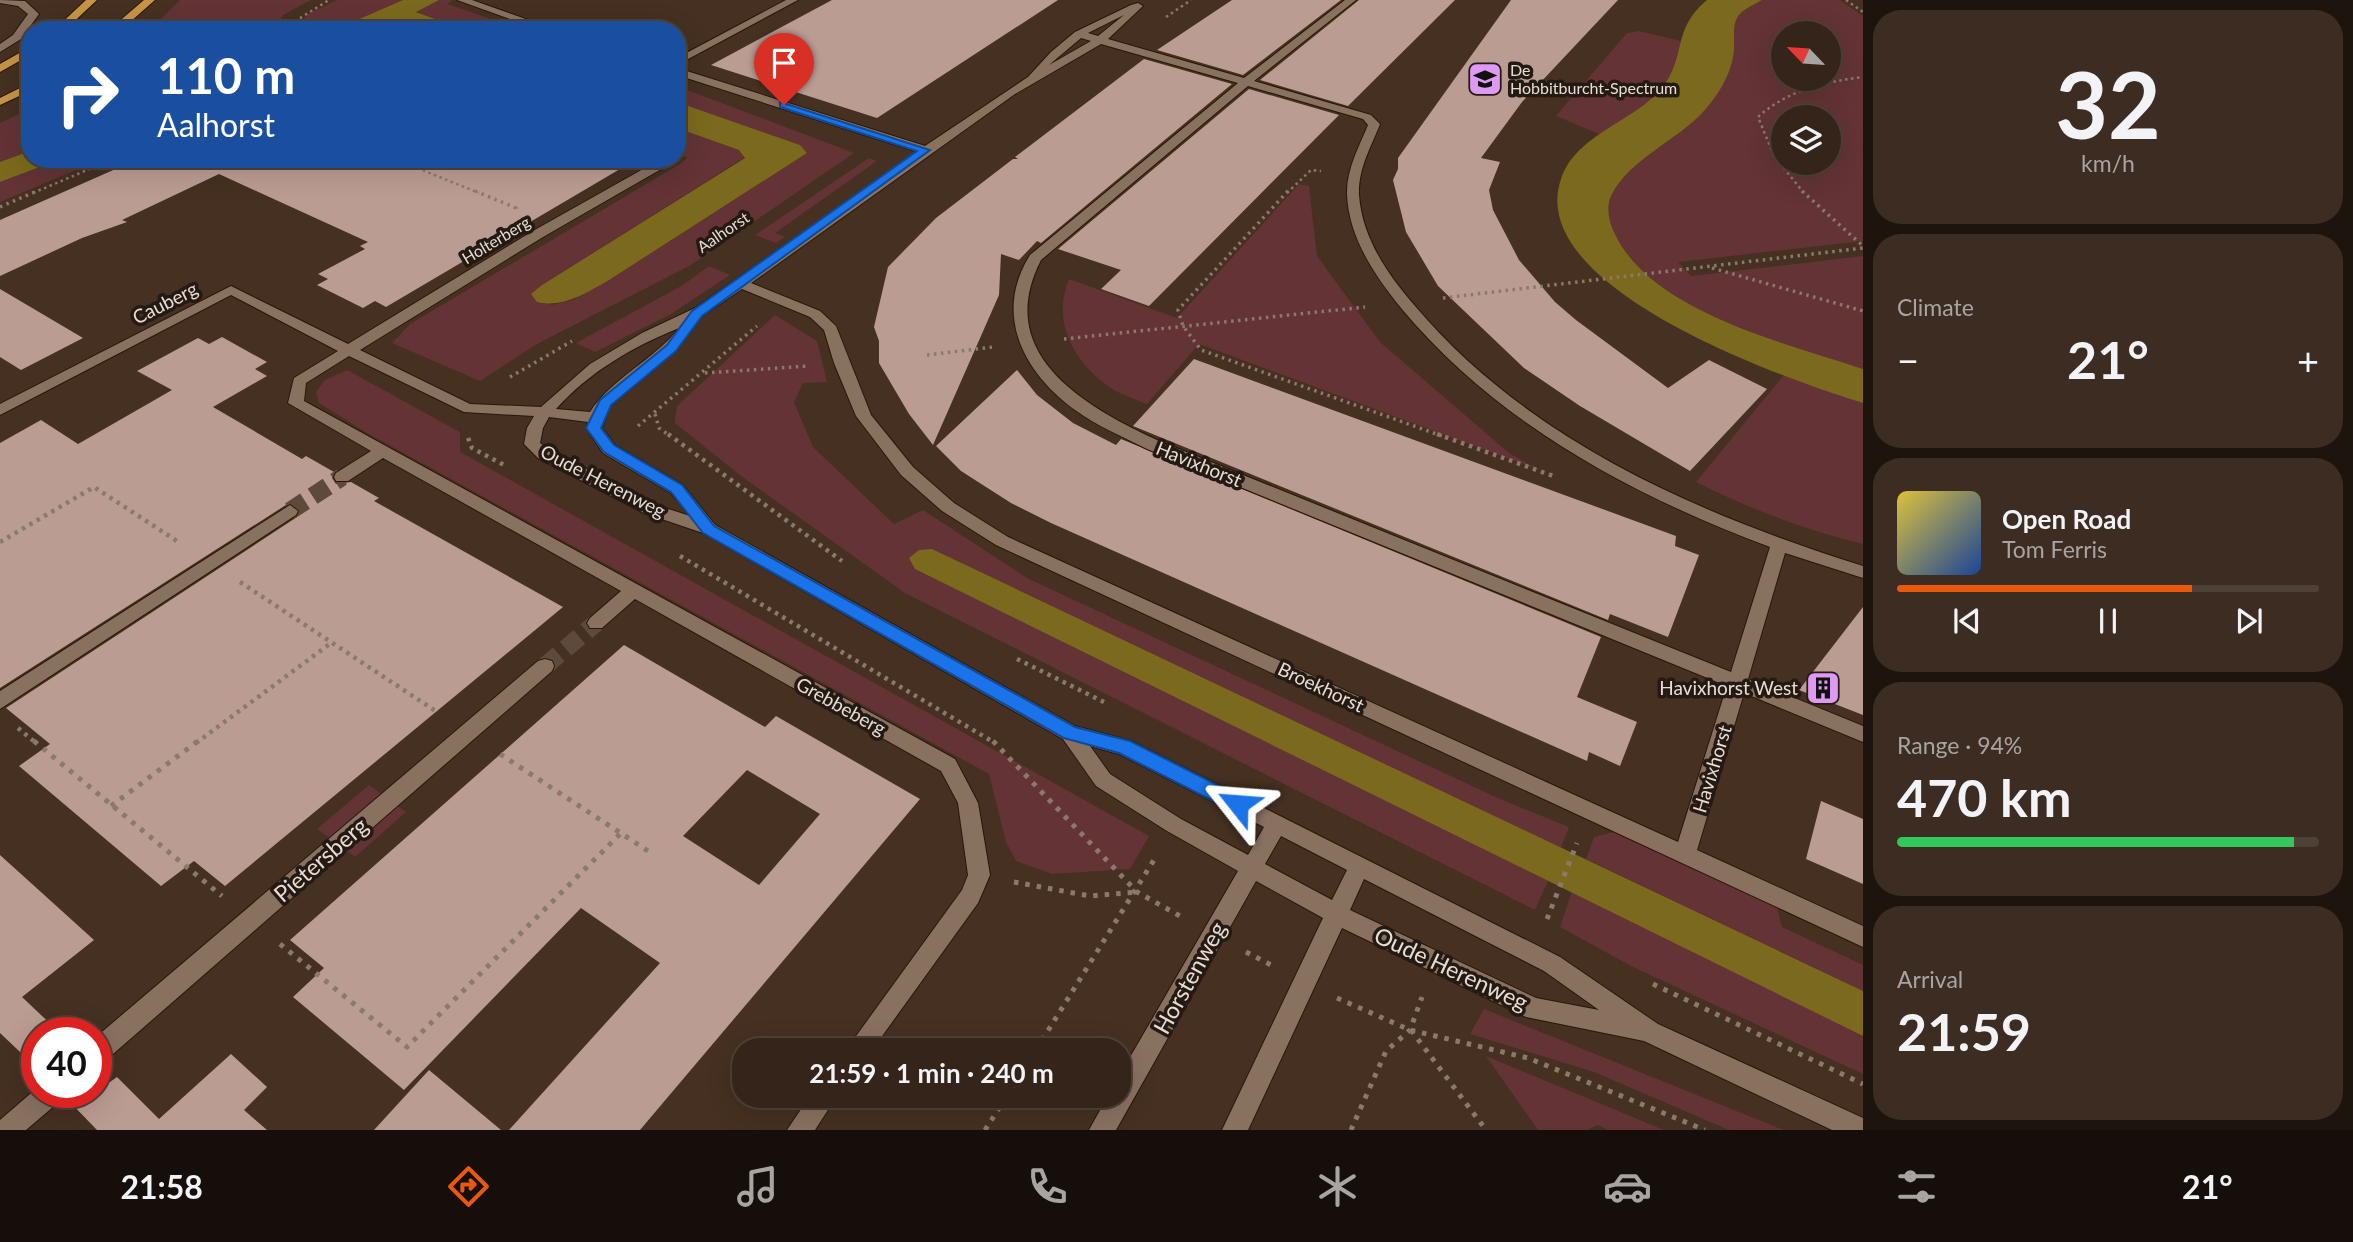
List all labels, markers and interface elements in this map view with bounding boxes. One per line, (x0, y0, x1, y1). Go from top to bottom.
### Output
north arrow (1771, 21, 1841, 91)
map controls (1771, 21, 1841, 175)
pin (754, 33, 814, 105)
icon: arrive (765, 44, 803, 82)
text: 110 m (157, 46, 295, 104)
icon: right (42, 49, 133, 140)
text: 32 (2055, 49, 2161, 158)
school or university icon: De Hobbitburcht-Spectrum (1466, 60, 1504, 98)
place label: De Hobbitburcht-Spectrum (1510, 60, 1677, 97)
text: Aalhorst (157, 105, 275, 144)
button: layers (1771, 105, 1841, 175)
text: km/h (2081, 149, 2135, 177)
street label: Aalhorst (693, 207, 753, 256)
street label: Holterberg (458, 212, 533, 267)
street label: Cauberg (128, 276, 201, 329)
text: Climate (1897, 293, 1974, 321)
text: 21° (2067, 328, 2149, 390)
text: − (1897, 337, 1919, 383)
text: + (2297, 337, 2319, 383)
street label: Havixhorst (1153, 436, 1246, 491)
street label: Oude Herenweg (537, 439, 670, 522)
text: Open Road (2002, 503, 2131, 535)
text: Tom Ferris (2002, 535, 2107, 563)
icon: previous (1948, 602, 1986, 640)
icon: pause (2089, 602, 2127, 640)
icon: next (2230, 602, 2268, 640)
street label: Broekhorst (1275, 657, 1368, 717)
building icon: Havixhorst West (1804, 669, 1842, 707)
street label: Grebbeberg (792, 672, 890, 740)
place label: Havixhorst West (1659, 676, 1798, 699)
street label: Havixhorst (1687, 722, 1736, 816)
text: Range · 94% (1897, 731, 2022, 759)
text: 470 km (1897, 766, 2071, 828)
position arrow (1201, 767, 1275, 841)
street label: Pietersberg (268, 811, 373, 908)
street label: Horstenweg (1147, 917, 1231, 1038)
street label: Oude Herenweg (1370, 920, 1533, 1016)
text: Arrival (1897, 965, 1963, 993)
text: 21:59 (1897, 1000, 2031, 1062)
speed limit sign: 40 (21, 1017, 112, 1108)
text: 21:59 · 1 min · 240 m (809, 1057, 1054, 1089)
icon: directions (444, 1162, 493, 1211)
icon: music (733, 1162, 782, 1211)
icon: phone (1023, 1162, 1072, 1211)
icon: climate (1313, 1162, 1362, 1211)
icon: car (1603, 1162, 1652, 1211)
icon: filters (1892, 1162, 1941, 1211)
text: 21:58 (120, 1167, 203, 1206)
text: 21° (2182, 1167, 2233, 1206)

